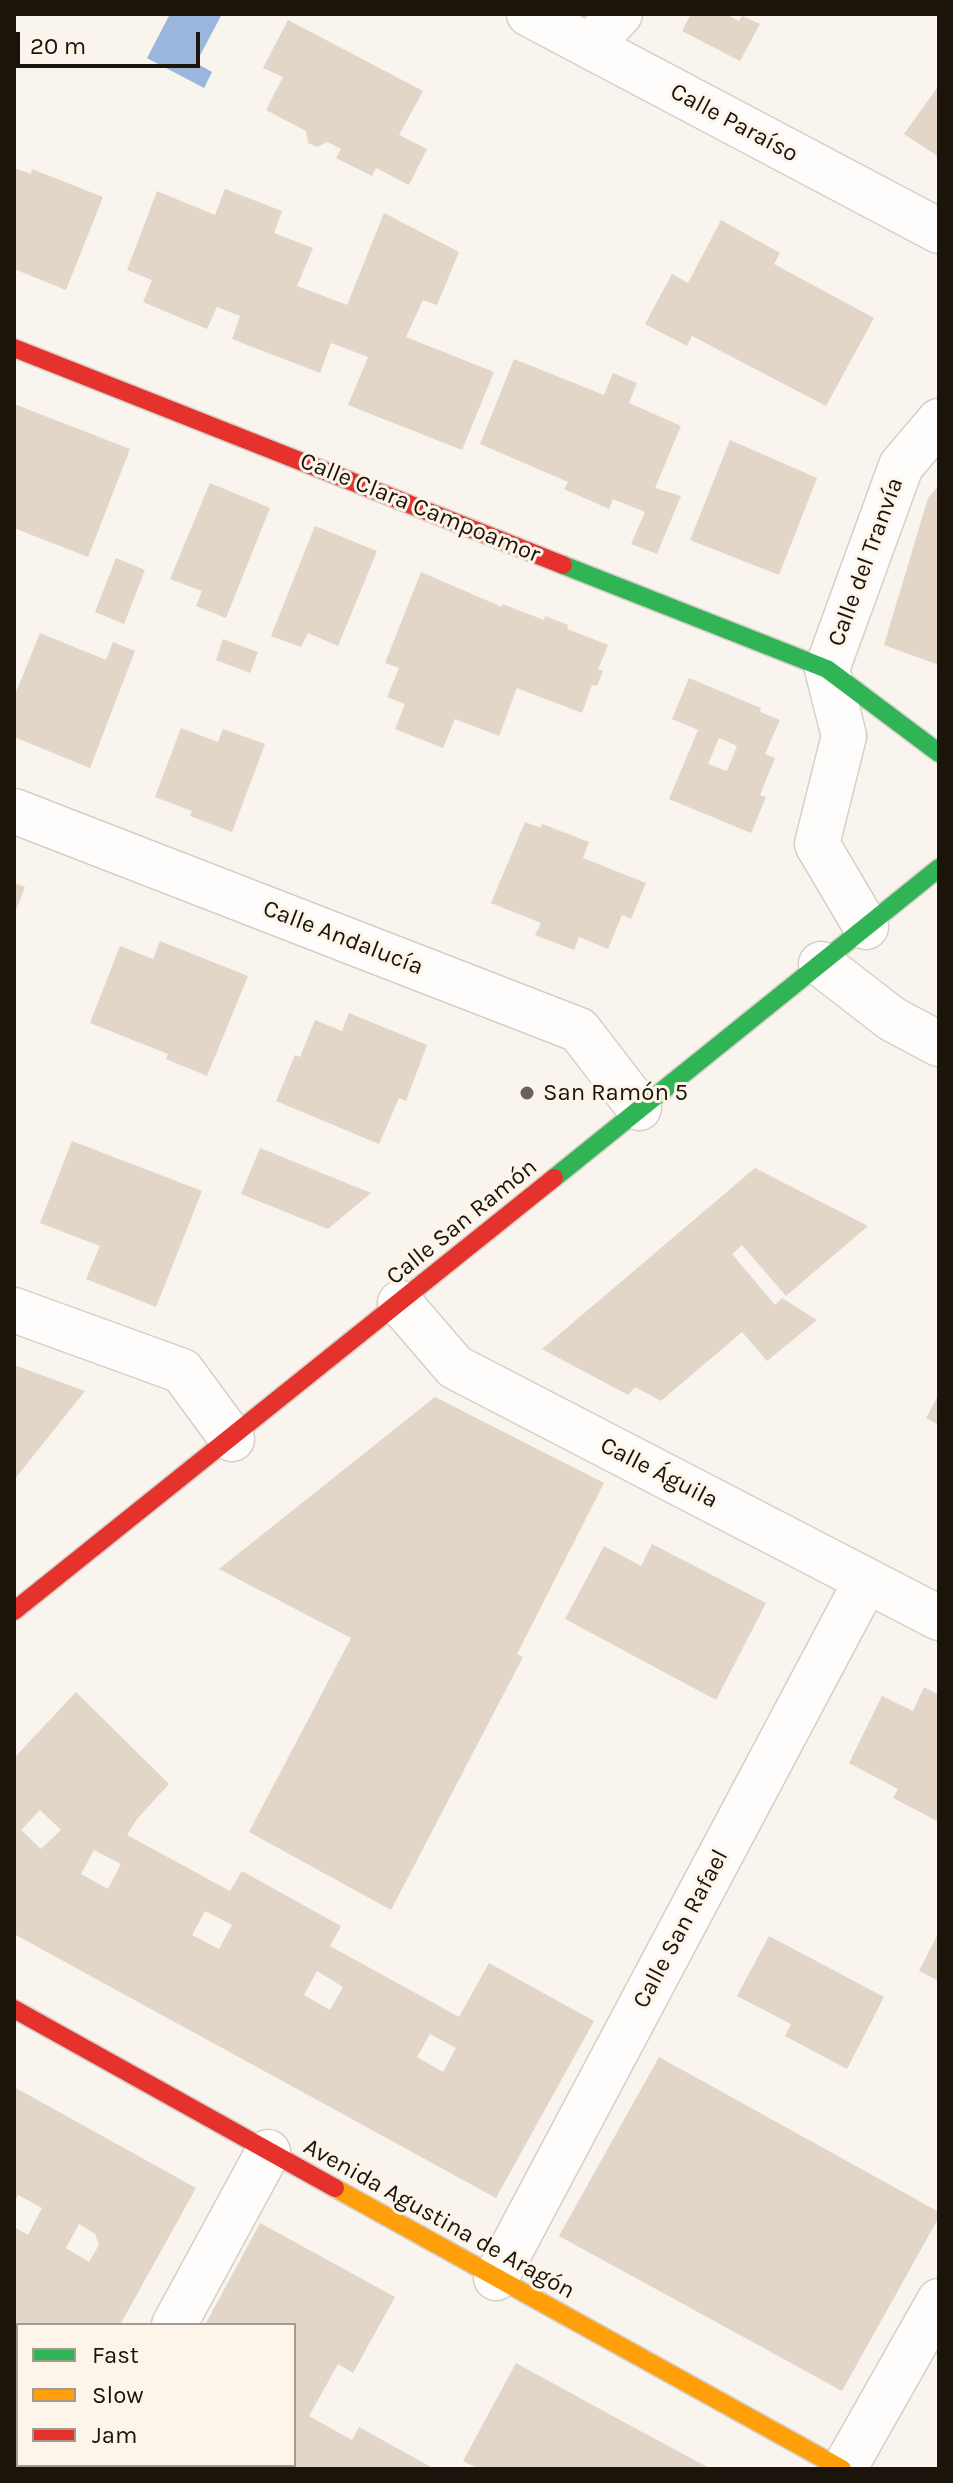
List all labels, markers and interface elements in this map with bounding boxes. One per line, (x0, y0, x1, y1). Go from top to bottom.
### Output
scale bar (20, 16, 204, 66)
text: 20 m (30, 32, 86, 60)
street label: Calle Paraíso (665, 77, 803, 169)
street label: Calle Clara Campoamor (296, 447, 544, 569)
street label: Calle del Tranvía (822, 474, 910, 650)
street label: Calle Andalucía (259, 894, 427, 982)
place label: San Ramón 5 (543, 1079, 688, 1107)
marker: San Ramón 5 (518, 1084, 536, 1102)
street label: Calle San Ramón (381, 1153, 543, 1291)
street label: Calle Águila (595, 1431, 723, 1515)
street label: Calle San Rafael (627, 1845, 735, 2013)
street label: Avenida Agustina de Aragón (298, 2132, 580, 2306)
legend (16, 2323, 296, 2467)
text: Fast (92, 2341, 139, 2369)
text: Slow (92, 2381, 144, 2409)
text: Jam (92, 2421, 137, 2449)

